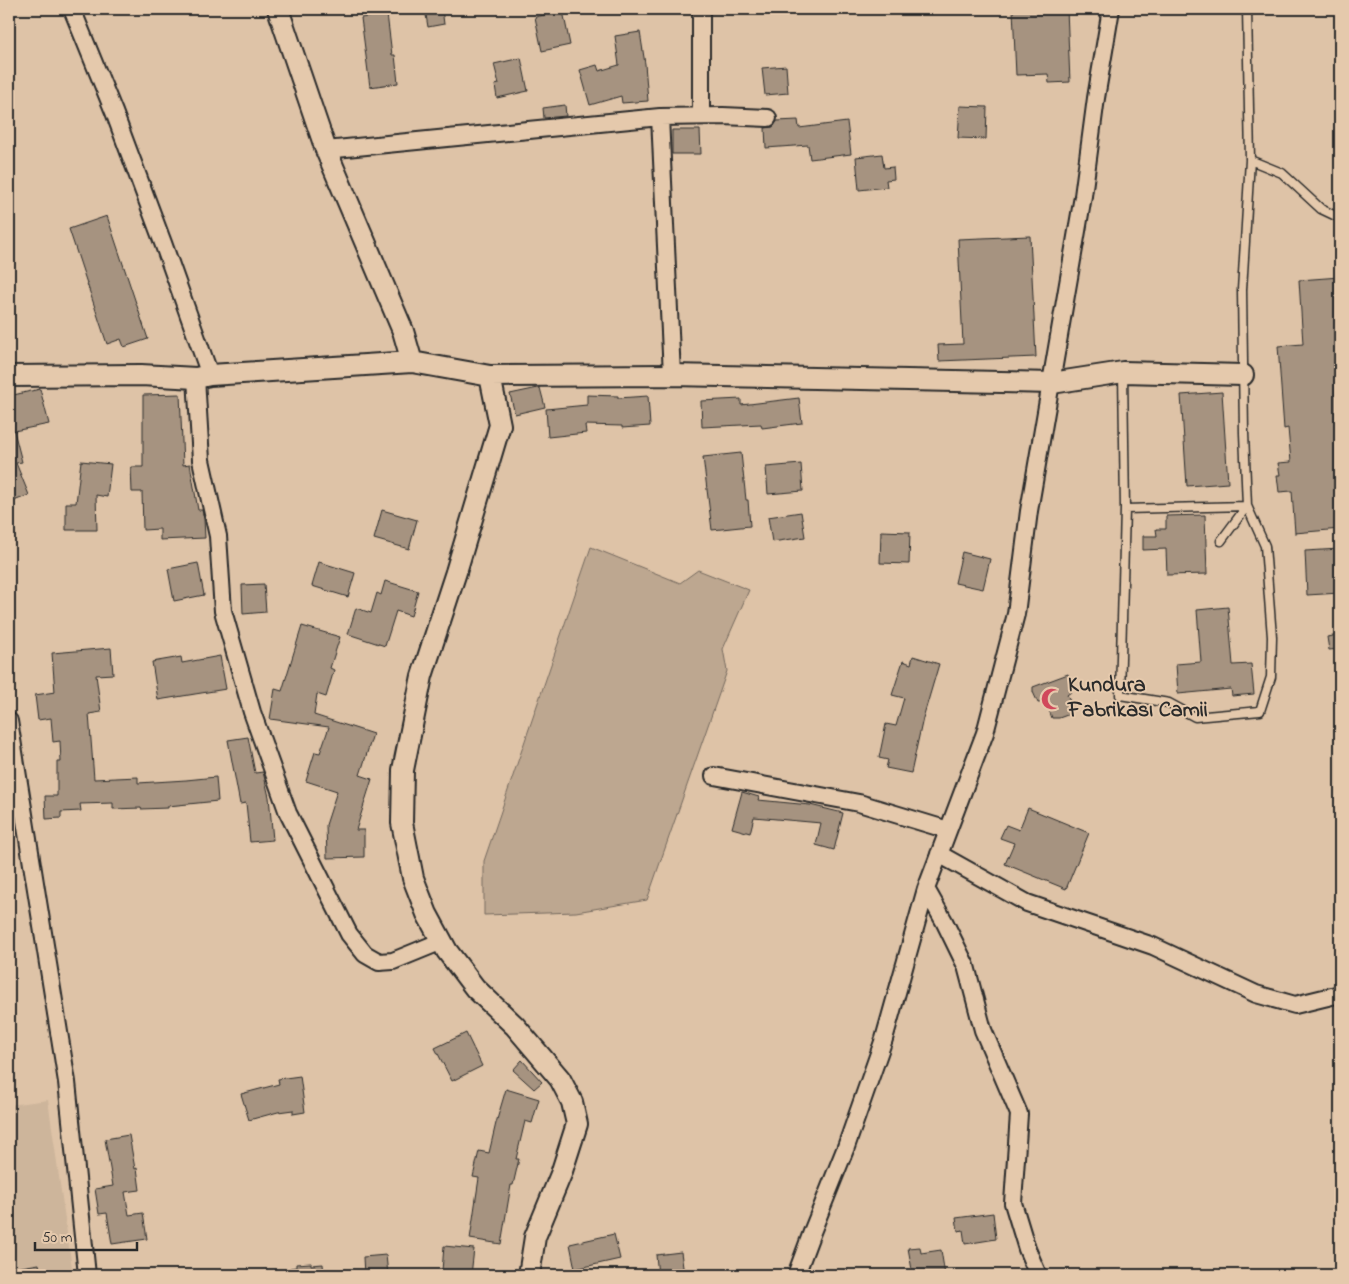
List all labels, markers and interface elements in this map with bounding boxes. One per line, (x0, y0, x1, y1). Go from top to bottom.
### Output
place label: Kundura Fabrikası Camii (1067, 670, 1208, 727)
mosque icon: Kundura Fabrikası Camii (1039, 686, 1065, 712)
scale bar (35, 1219, 138, 1251)
text: 50 m (42, 1227, 73, 1249)

